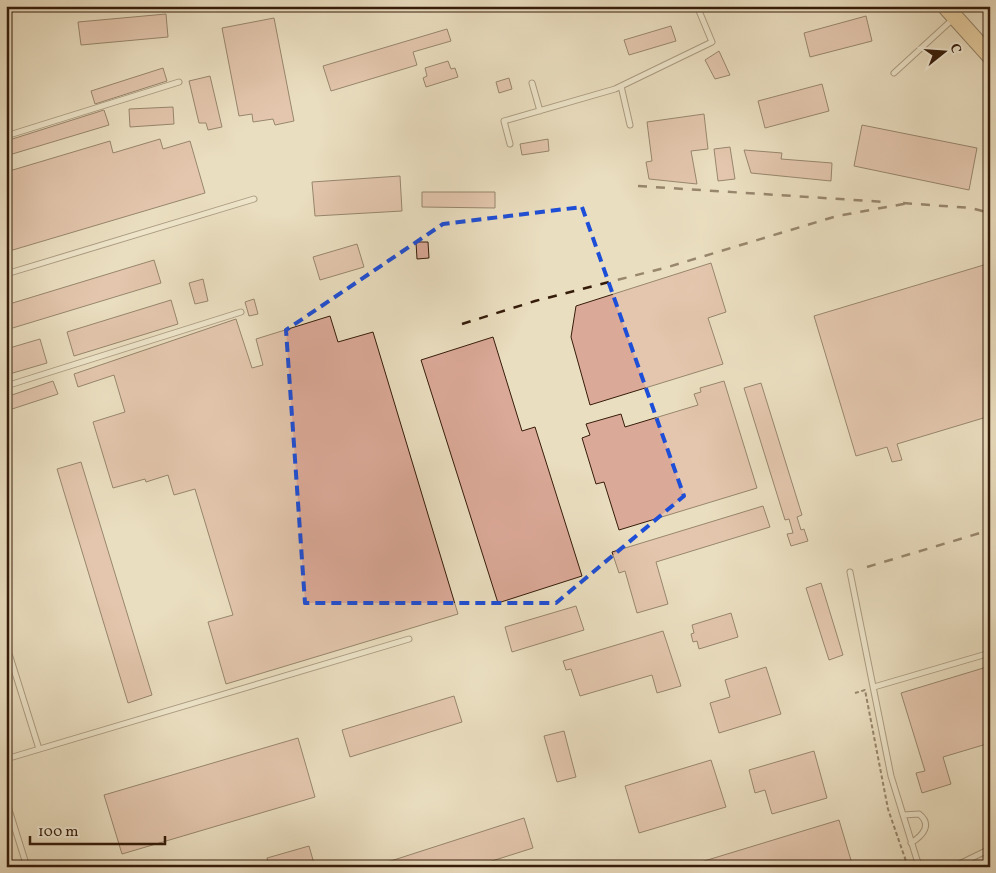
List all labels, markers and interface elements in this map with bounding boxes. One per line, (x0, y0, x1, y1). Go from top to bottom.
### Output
north arrow (918, 28, 968, 78)
text: С (945, 42, 965, 56)
scale bar (30, 813, 165, 845)
text: 100 m (38, 822, 78, 843)

